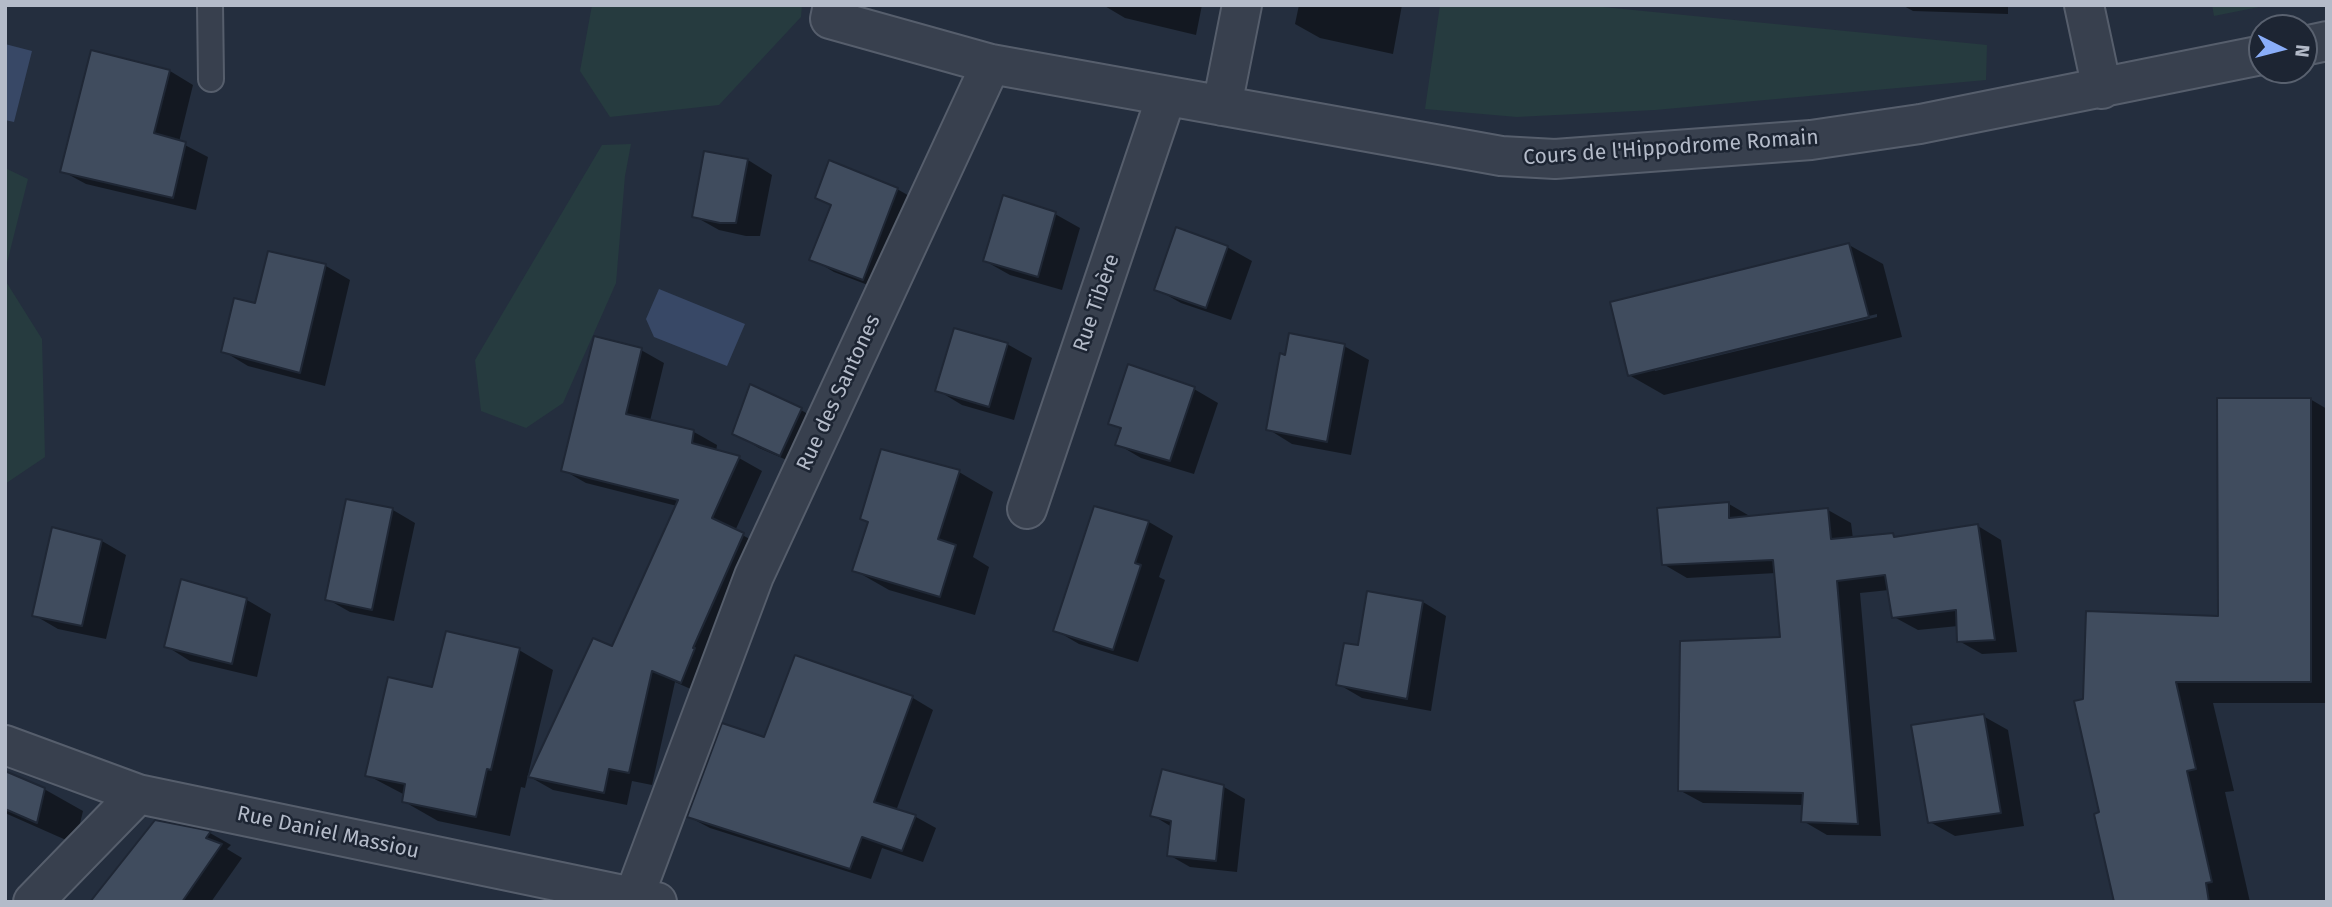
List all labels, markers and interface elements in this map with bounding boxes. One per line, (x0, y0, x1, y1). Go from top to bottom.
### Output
north arrow (2248, 14, 2318, 84)
text: N (2290, 44, 2314, 59)
street label: Cours de l'Hippodrome Romain (1522, 125, 1820, 171)
street label: Rue Tibère (1069, 251, 1125, 355)
street label: Rue des Santones (792, 311, 886, 475)
street label: Rue Daniel Massiou (235, 801, 421, 865)

